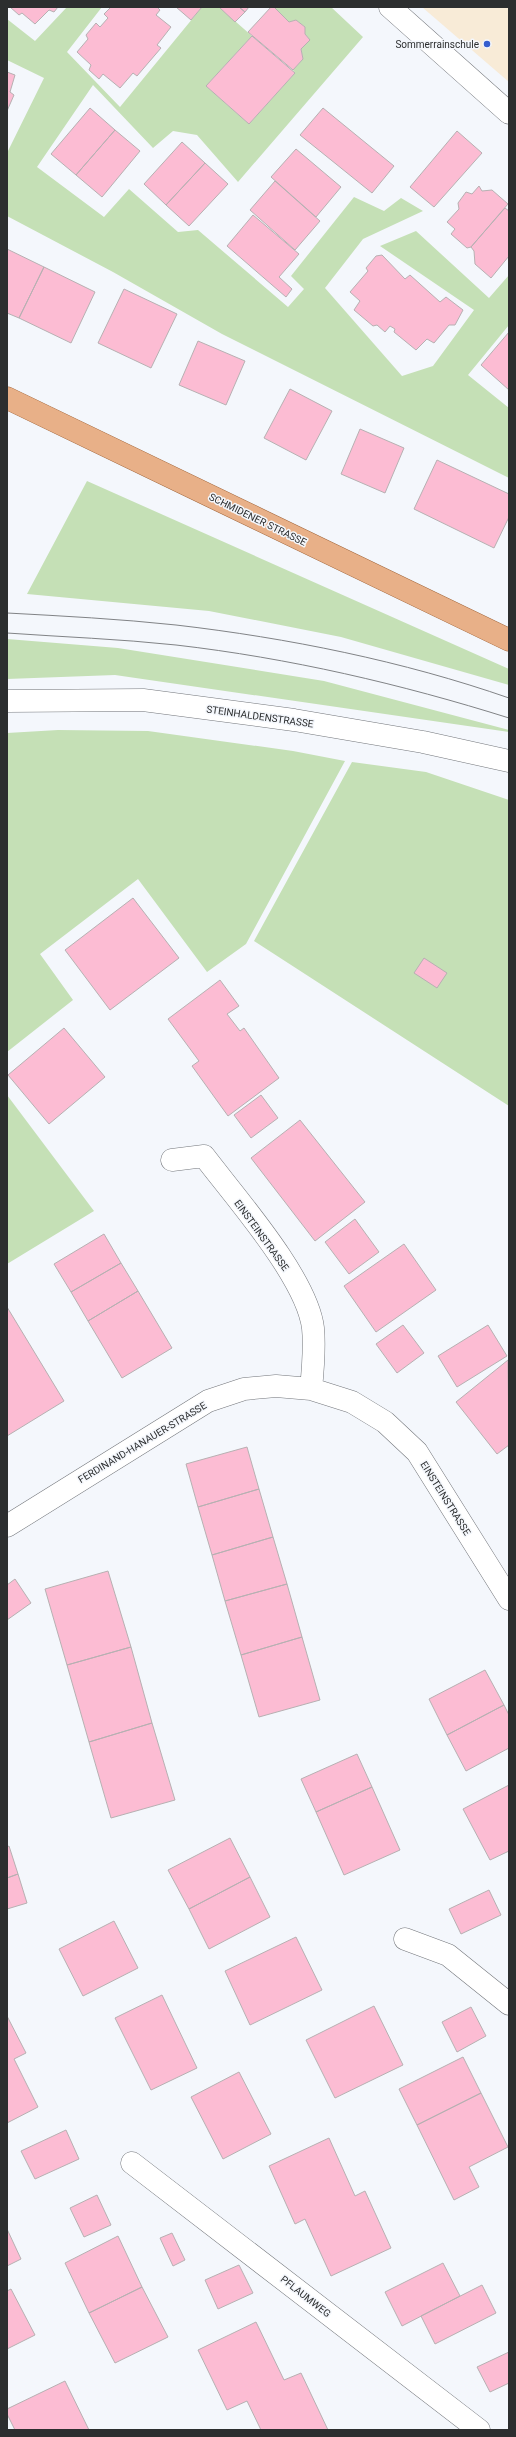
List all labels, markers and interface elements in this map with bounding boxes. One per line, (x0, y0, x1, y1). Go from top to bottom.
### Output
place label: Sommerrainschule (395, 39, 479, 50)
marker: Sommerrainschule (482, 39, 492, 49)
street label: SCHMIDENER STRASSE (207, 491, 309, 548)
street label: STEINHALDENSTRASSE (206, 704, 315, 730)
street label: EINSTEINSTRASSE (232, 1198, 291, 1273)
street label: FERDINAND-HANAUER-STRASSE (76, 1400, 209, 1485)
street label: EINSTEINSTRASSE (418, 1459, 473, 1538)
street label: PFLAUMWEG (279, 2273, 333, 2319)

